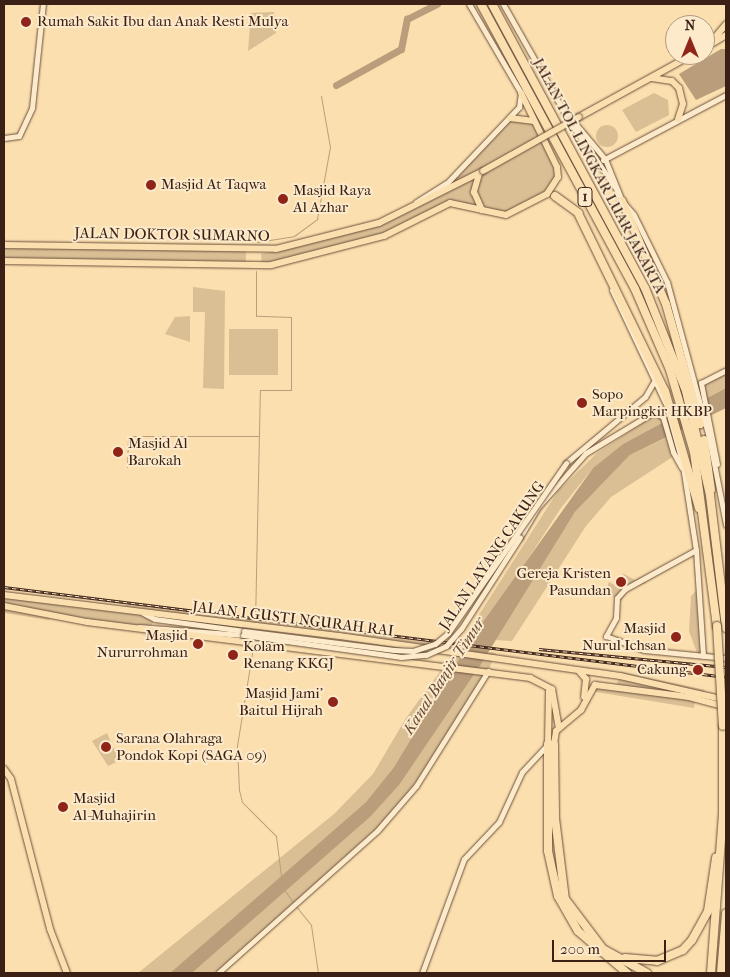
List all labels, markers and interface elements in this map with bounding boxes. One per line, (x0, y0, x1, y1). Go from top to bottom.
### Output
place label: Rumah Sakit Ibu dan Anak Resti Mulya (37, 13, 288, 31)
marker: Rumah Sakit Ibu dan Anak Resti Mulya (19, 15, 33, 29)
north arrow (665, 15, 715, 65)
text: N (685, 17, 695, 34)
street label: JALAN TOL LINGKAR LUAR JAKARTA (529, 55, 669, 297)
place label: Masjid At Taqwa (161, 176, 266, 194)
marker: Masjid At Taqwa (145, 179, 157, 191)
place label: Masjid Raya Al Azhar (293, 181, 371, 216)
road number: 1 (578, 186, 592, 208)
marker: Masjid Raya Al Azhar (277, 193, 289, 205)
street label: JALAN DOKTOR SUMARNO (74, 224, 270, 246)
place label: Sopo Marpingkir HKBP (592, 385, 712, 420)
marker: Sopo Marpingkir HKBP (576, 397, 588, 409)
place label: Masjid Al Barokah (128, 434, 188, 469)
marker: Masjid Al Barokah (112, 446, 124, 458)
street label: JALAN LAYANG CAKUNG (435, 478, 549, 634)
place label: Gereja Kristen Pasundan (517, 564, 611, 599)
marker: Gereja Kristen Pasundan (615, 576, 627, 588)
street label: JALAN I GUSTI NGURAH RAI (191, 598, 395, 640)
water label: Kanal Banjir Timur (399, 614, 489, 738)
place label: Masjid Nurul Ichsan (582, 619, 666, 654)
place label: Masjid Nururrohman (97, 626, 188, 661)
marker: Masjid Nurul Ichsan (670, 631, 682, 643)
place label: Kolam Renang KKGJ (243, 637, 334, 672)
marker: Masjid Nururrohman (192, 638, 204, 650)
marker: Kolam Renang KKGJ (227, 649, 239, 661)
place label: Cakung (637, 661, 687, 679)
marker: Cakung (691, 663, 705, 677)
place label: Masjid Jami' Baitul Hijrah (239, 684, 323, 719)
marker: Masjid Jami' Baitul Hijrah (327, 696, 339, 708)
place label: Sarana Olahraga Pondok Kopi (SAGA 09) (116, 729, 267, 764)
marker: Sarana Olahraga Pondok Kopi (SAGA 09) (100, 741, 112, 753)
place label: Masjid Al-Muhajirin (73, 789, 156, 824)
marker: Masjid Al-Muhajirin (57, 801, 69, 813)
scale bar (555, 930, 669, 962)
text: 200 m (560, 940, 600, 958)

